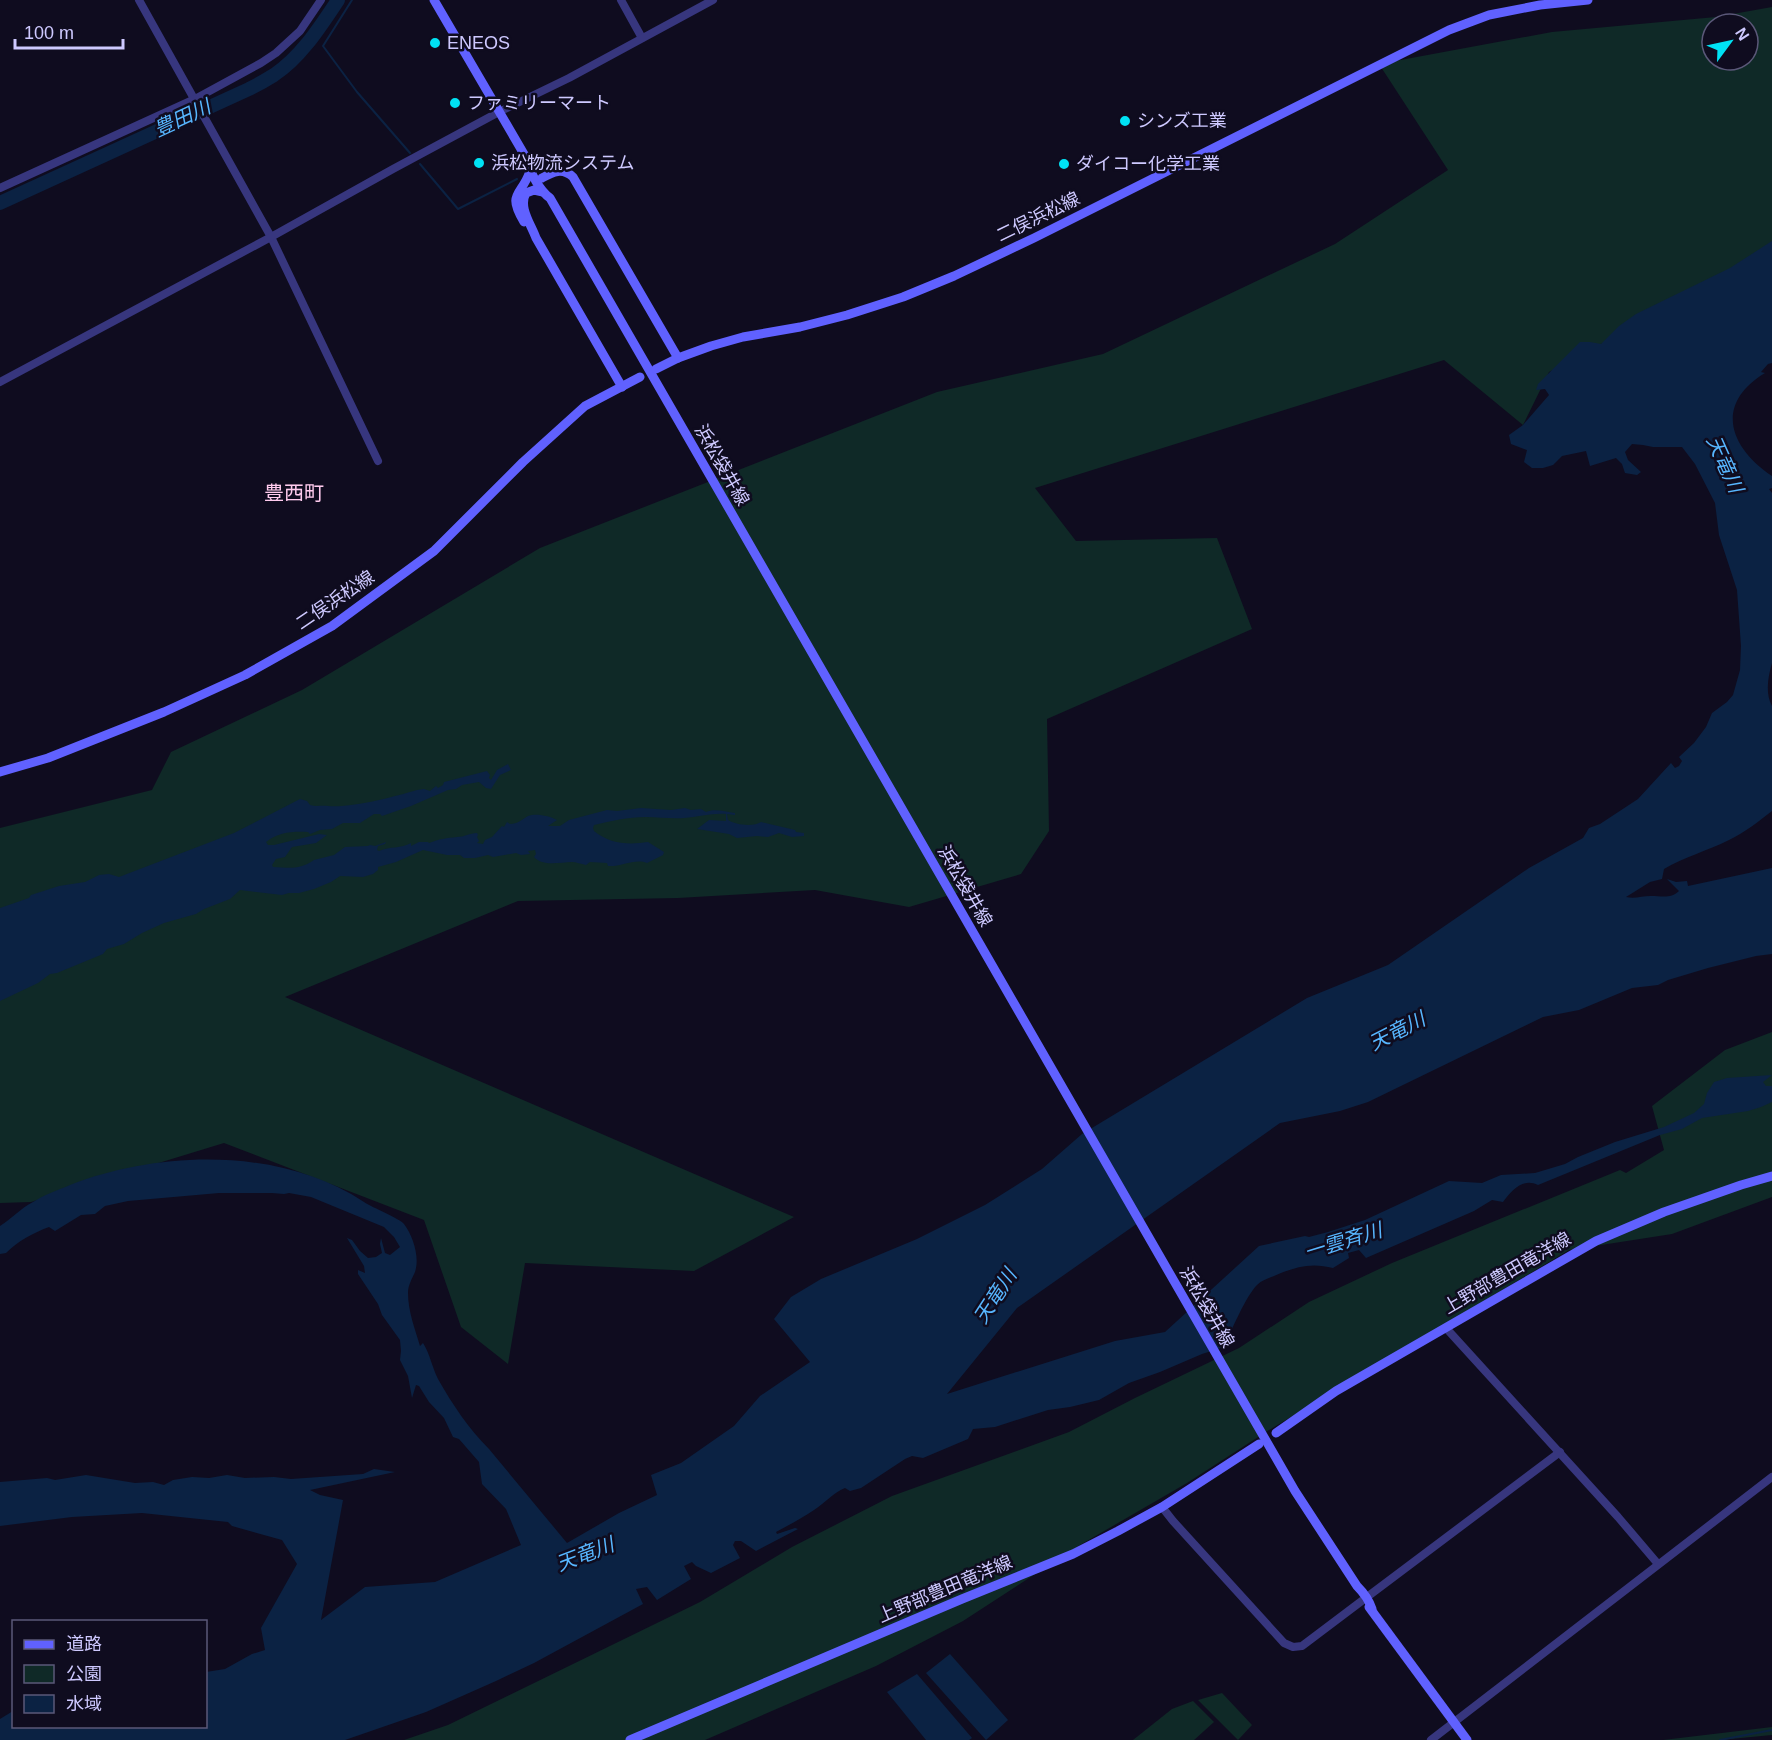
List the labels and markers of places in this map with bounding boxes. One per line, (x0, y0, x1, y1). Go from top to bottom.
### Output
place label: ENEOS (447, 33, 510, 53)
marker: ENEOS (428, 36, 442, 50)
place label: ファミリーマート (467, 93, 611, 113)
marker: ファミリーマート (448, 96, 462, 110)
place label: シンズ工業 (1137, 111, 1227, 131)
marker: シンズ工業 (1118, 114, 1132, 128)
place label: 浜松物流システム (491, 153, 634, 173)
place label: ダイコー化学工業 (1076, 154, 1220, 174)
marker: 浜松物流システム (472, 156, 486, 170)
marker: ダイコー化学工業 (1057, 157, 1071, 171)

